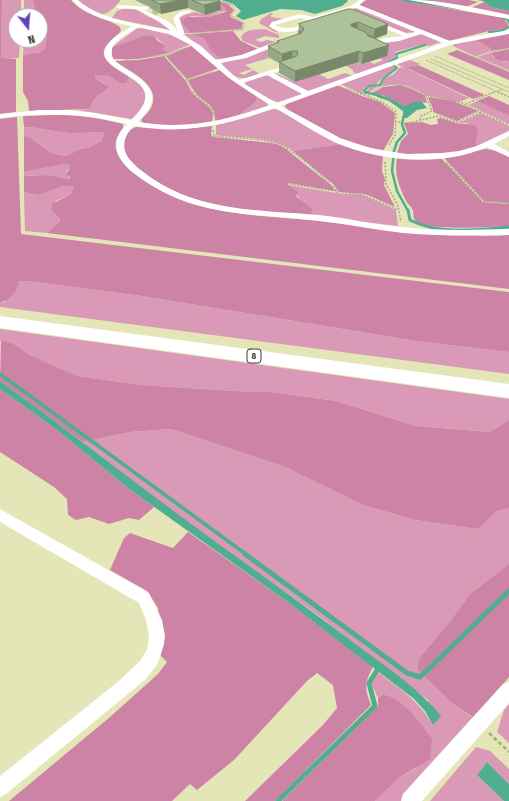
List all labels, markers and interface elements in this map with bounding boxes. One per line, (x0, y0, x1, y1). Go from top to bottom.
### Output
north arrow (8, 8, 48, 48)
text: N (26, 32, 36, 46)
road number: 8 (247, 349, 261, 363)

